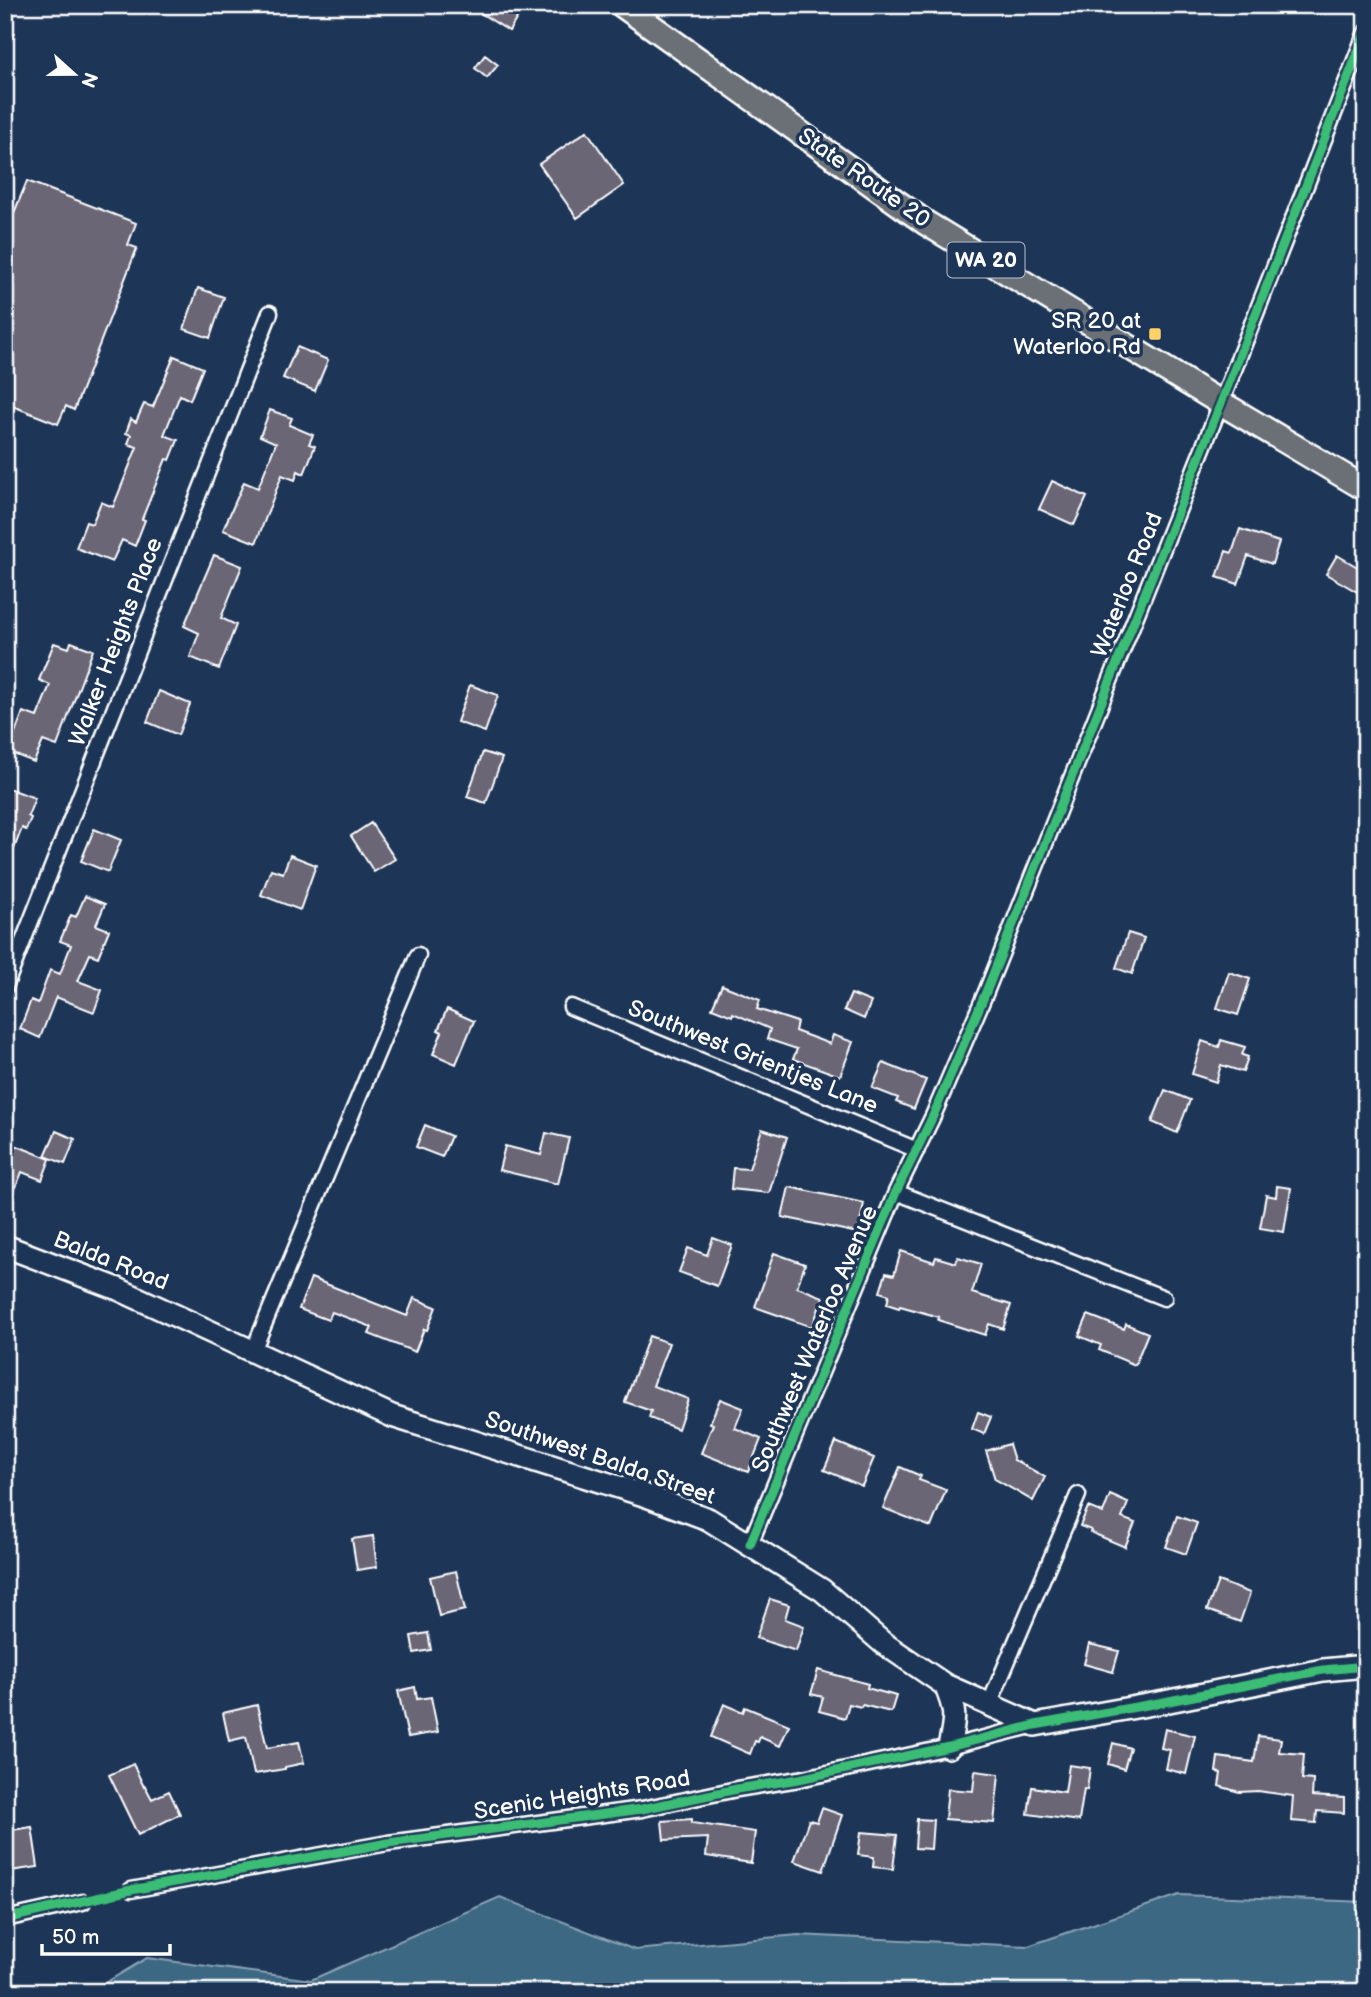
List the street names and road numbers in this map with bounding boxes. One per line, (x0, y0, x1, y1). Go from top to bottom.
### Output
street label: State Route 20 (793, 122, 935, 234)
road number: WA 20 (948, 243, 1024, 278)
street label: Waterloo Road (1085, 508, 1169, 662)
street label: Walker Heights Place (63, 534, 169, 750)
street label: Southwest Grientjes Lane (624, 994, 882, 1120)
street label: Southwest Waterloo Avenue (746, 1201, 884, 1477)
street label: Balda Road (49, 1225, 173, 1297)
street label: Southwest Balda Street (481, 1405, 719, 1511)
street label: Scenic Heights Road (472, 1764, 692, 1826)

